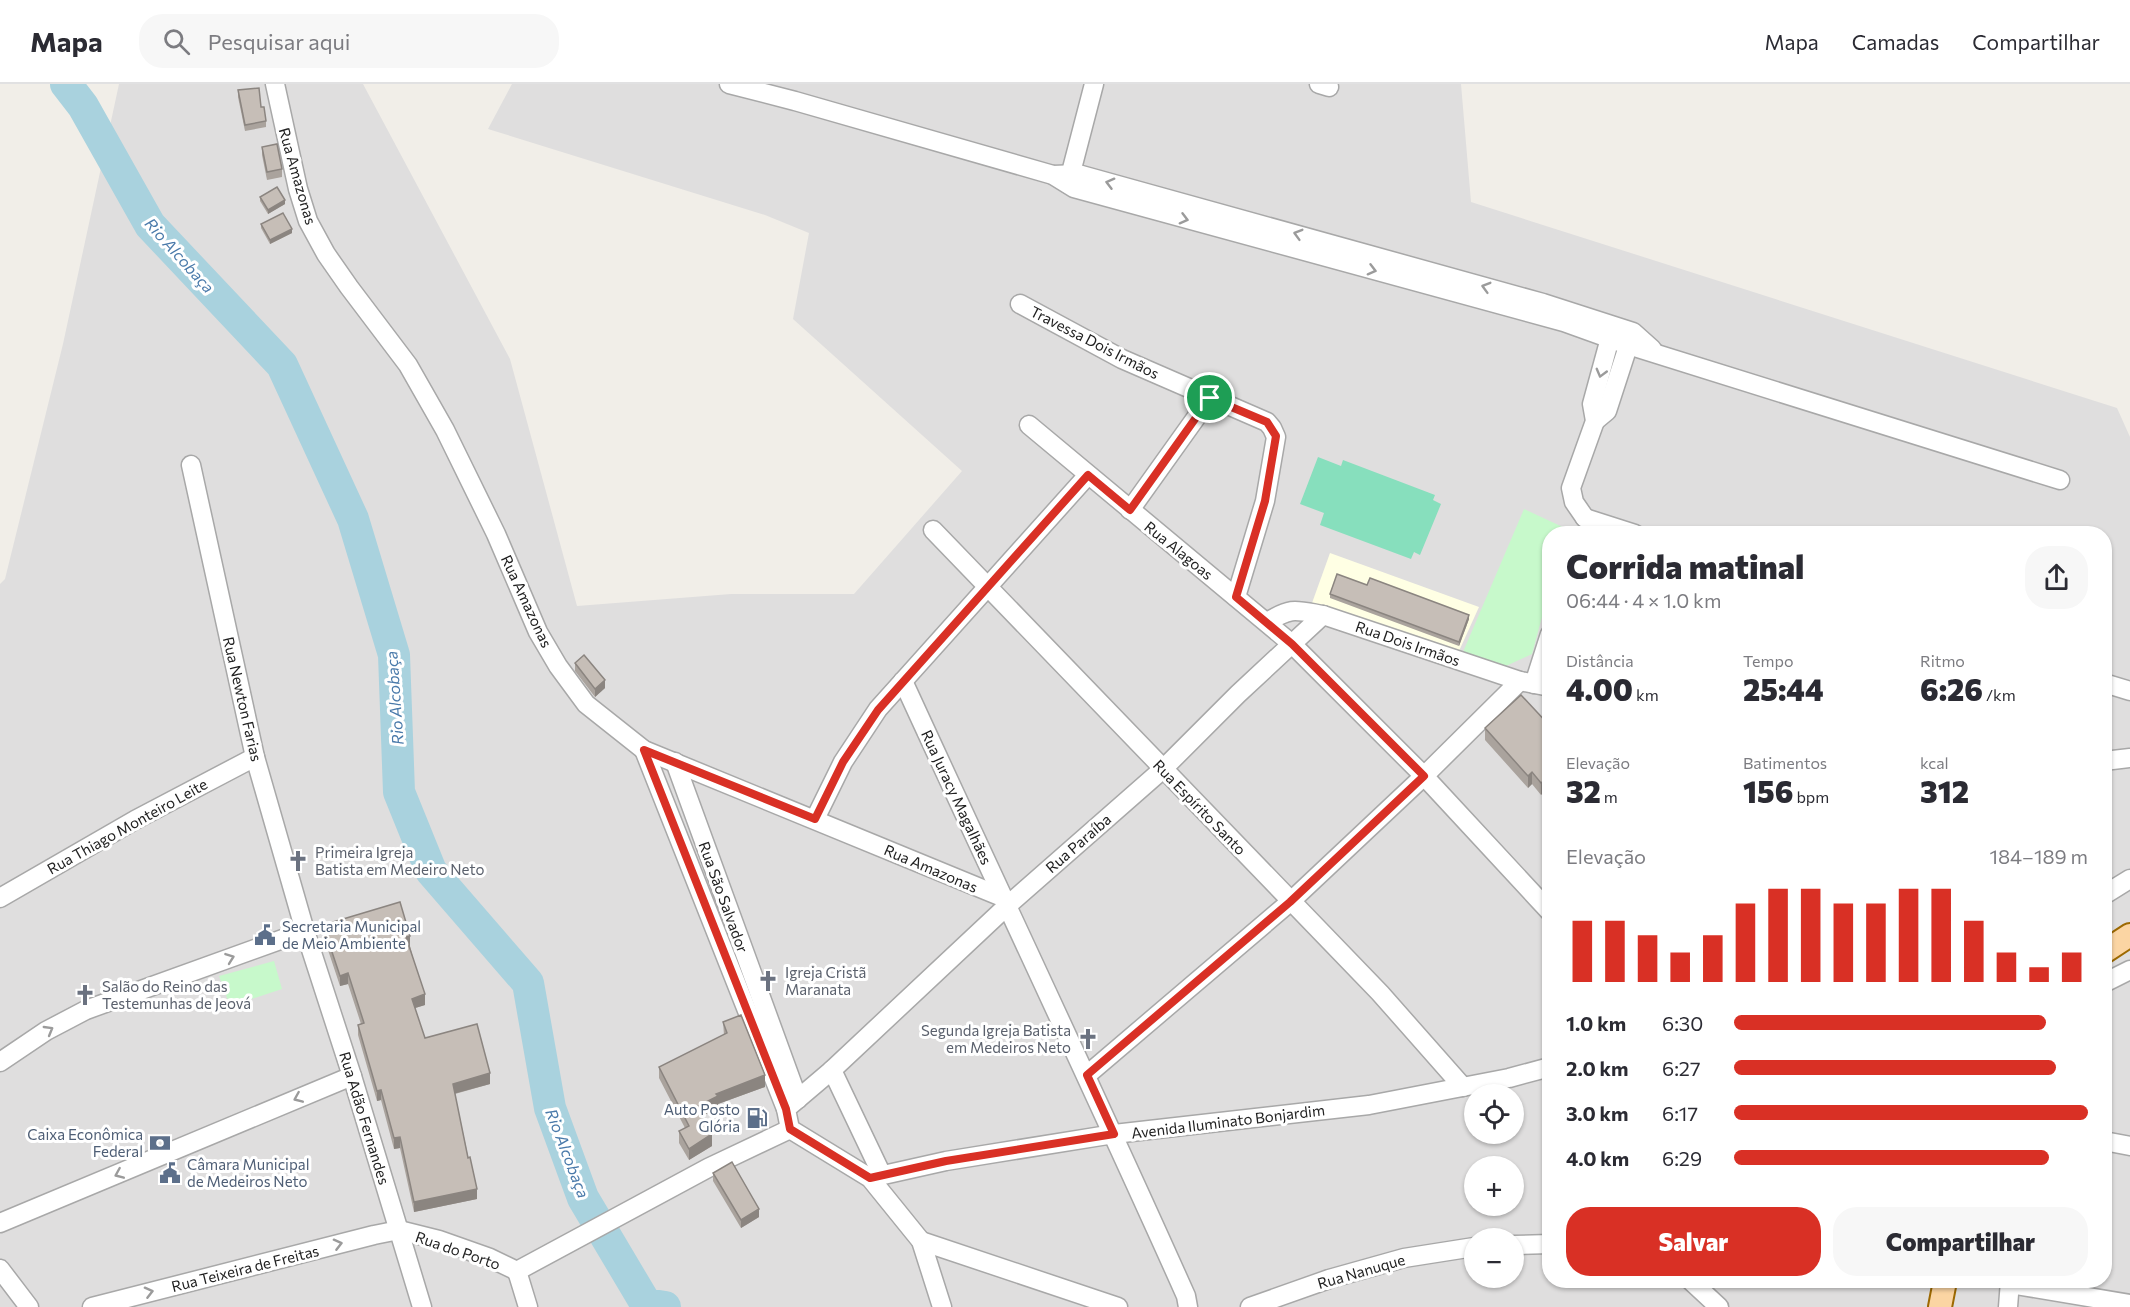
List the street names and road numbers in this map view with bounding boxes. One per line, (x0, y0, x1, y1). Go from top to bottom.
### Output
street label: Rua Amazonas (276, 125, 320, 227)
street label: Travessa Dois Irmãos (1028, 302, 1162, 382)
street label: Rua Alagoas (1141, 517, 1217, 583)
street label: Rua Amazonas (498, 552, 556, 650)
street label: Rua Dois Irmãos (1353, 617, 1463, 669)
street label: Rua Newton Farias (220, 635, 266, 763)
street label: Rua Juracy Magalhães (918, 727, 996, 867)
street label: Rua Espírito Santo (1150, 756, 1250, 858)
street label: Rua Thiago Monteiro Leite (44, 774, 210, 878)
street label: Rua Paraíba (1042, 810, 1114, 876)
street label: Rua São Salvador (696, 839, 752, 955)
street label: Rua Amazonas (881, 840, 981, 896)
street label: Rua Adão Fernandes (336, 1049, 394, 1187)
street label: Avenida Iluminato Bonjardim (1130, 1100, 1326, 1142)
street label: Rua do Porto (413, 1227, 503, 1273)
street label: Rua Teixeira de Freitas (169, 1241, 321, 1295)
street label: Rua Nanuque (1315, 1250, 1407, 1292)

